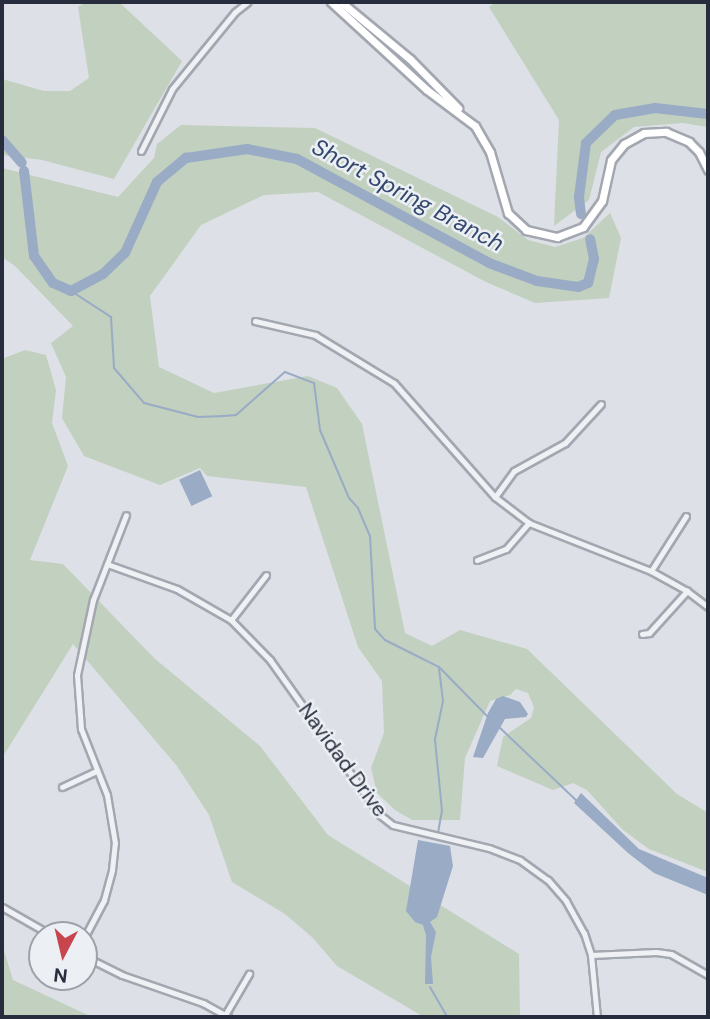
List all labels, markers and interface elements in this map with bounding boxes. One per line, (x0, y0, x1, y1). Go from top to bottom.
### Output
water label: Short Spring Branch (307, 133, 509, 257)
street label: Navidad Drive (293, 698, 393, 822)
north arrow (28, 921, 98, 991)
text: N (52, 962, 69, 989)

